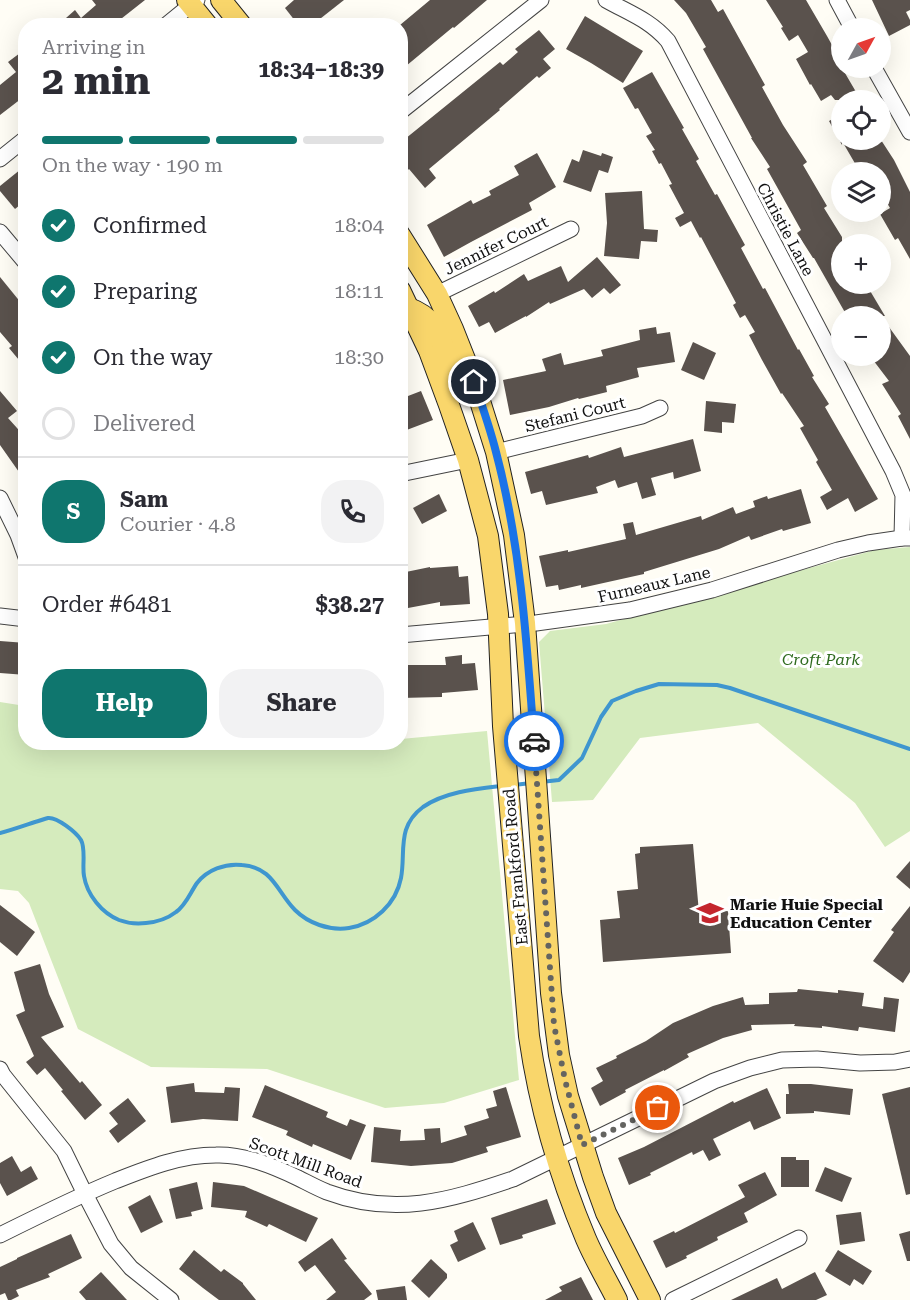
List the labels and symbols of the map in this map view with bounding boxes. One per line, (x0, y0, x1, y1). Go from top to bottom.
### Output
north arrow (831, 18, 891, 78)
street label: Christie Lane (753, 179, 818, 279)
street label: Jennifer Court (441, 212, 551, 279)
pin (448, 356, 499, 407)
street label: Stefani Court (523, 393, 627, 436)
street label: Furneaux Lane (596, 562, 712, 607)
park label: Croft Park (782, 650, 860, 669)
courier (504, 711, 564, 771)
street label: East Frankford Road (499, 788, 532, 946)
place label: Marie Huie Special Education Center (730, 895, 884, 932)
school or university icon: Marie Huie Special Education Center (695, 898, 725, 928)
pin (632, 1082, 683, 1133)
street label: Scott Mill Road (247, 1133, 365, 1192)

